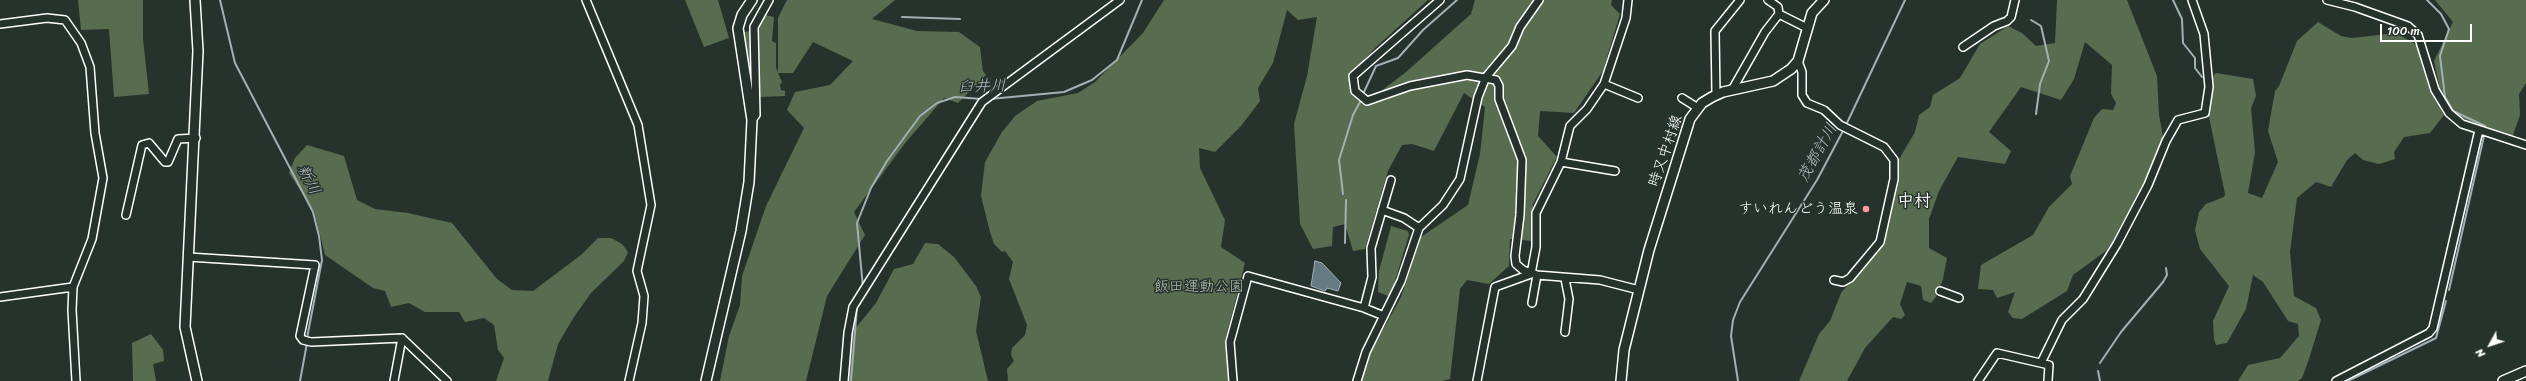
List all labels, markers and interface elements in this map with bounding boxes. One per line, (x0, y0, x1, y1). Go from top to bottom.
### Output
scale bar (2382, 16, 2474, 42)
text: 100 m (2387, 20, 2420, 42)
water label: 臼井川 (958, 77, 1006, 97)
street label: 時又中村線 (1645, 113, 1687, 189)
water label: 茂都計川 (1794, 120, 1842, 186)
water label: 新川 (292, 161, 324, 199)
district label: 中村 (1897, 192, 1931, 212)
place label: すいれんどう温泉 (1738, 200, 1858, 218)
marker: すいれんどう温泉 (1861, 204, 1871, 214)
park label: 飯田運動公園 (1154, 278, 1244, 296)
north arrow (2470, 325, 2510, 365)
text: N (2471, 344, 2490, 362)

